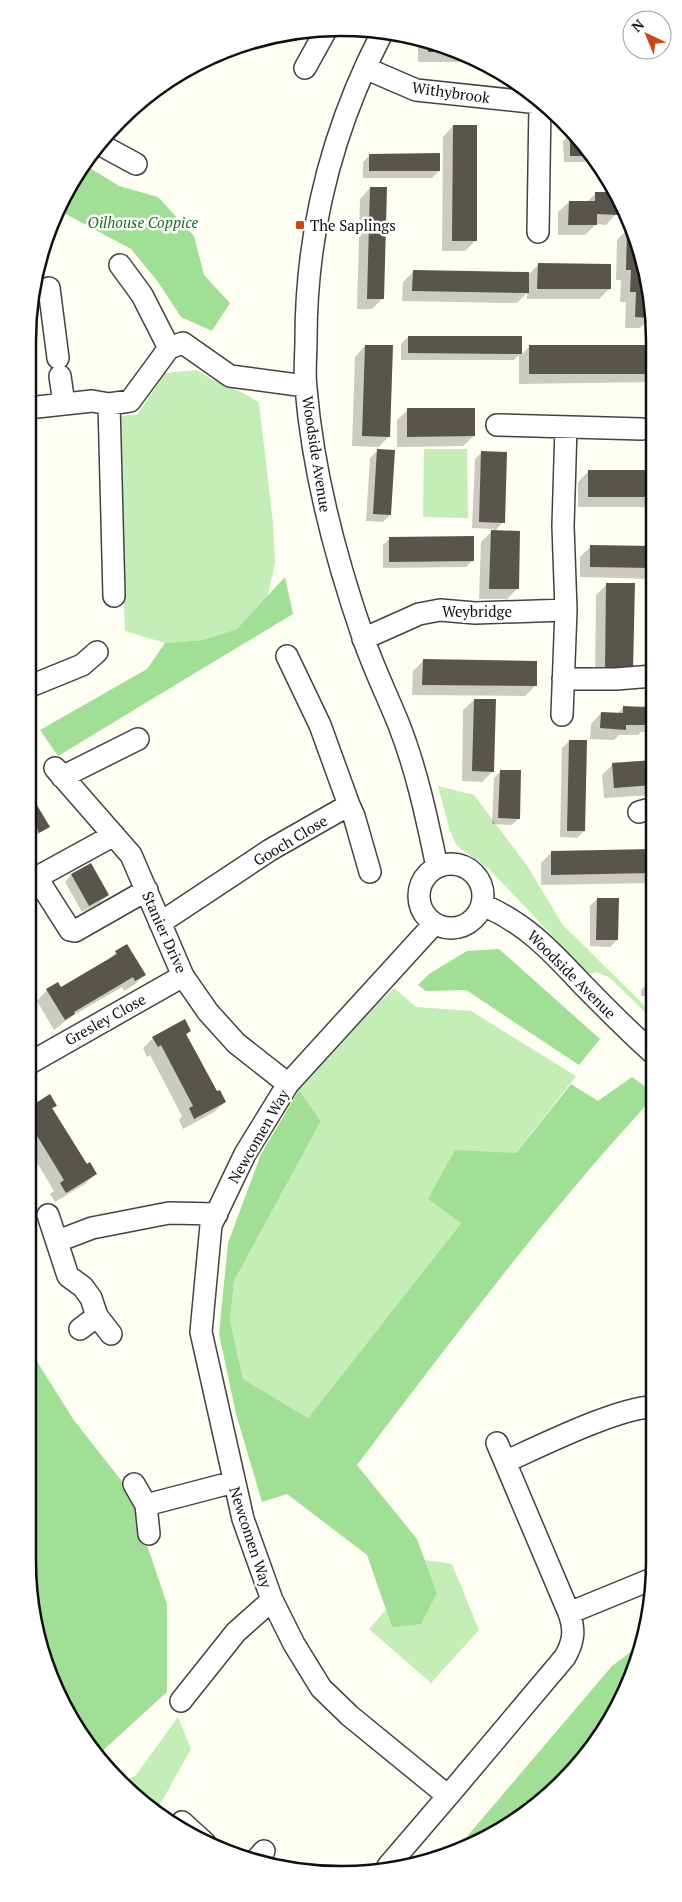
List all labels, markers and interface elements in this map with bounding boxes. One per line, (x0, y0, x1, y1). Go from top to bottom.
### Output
north arrow (622, 10, 672, 60)
text: N (627, 15, 648, 36)
street label: Withybrook (411, 77, 492, 107)
park label: Oilhouse Coppice (88, 212, 199, 232)
place label: The Saplings (310, 215, 396, 235)
marker: The Saplings (294, 219, 306, 231)
street label: Woodside Avenue (298, 395, 336, 513)
street label: Weybridge (442, 601, 512, 621)
street label: Gooch Close (249, 810, 331, 870)
street label: Stanier Drive (138, 888, 192, 976)
street label: Woodside Avenue (523, 925, 621, 1023)
street label: Gresley Close (61, 989, 149, 1049)
street label: Newcomen Way (223, 1085, 293, 1187)
street label: Newcomen Way (225, 1484, 277, 1591)

